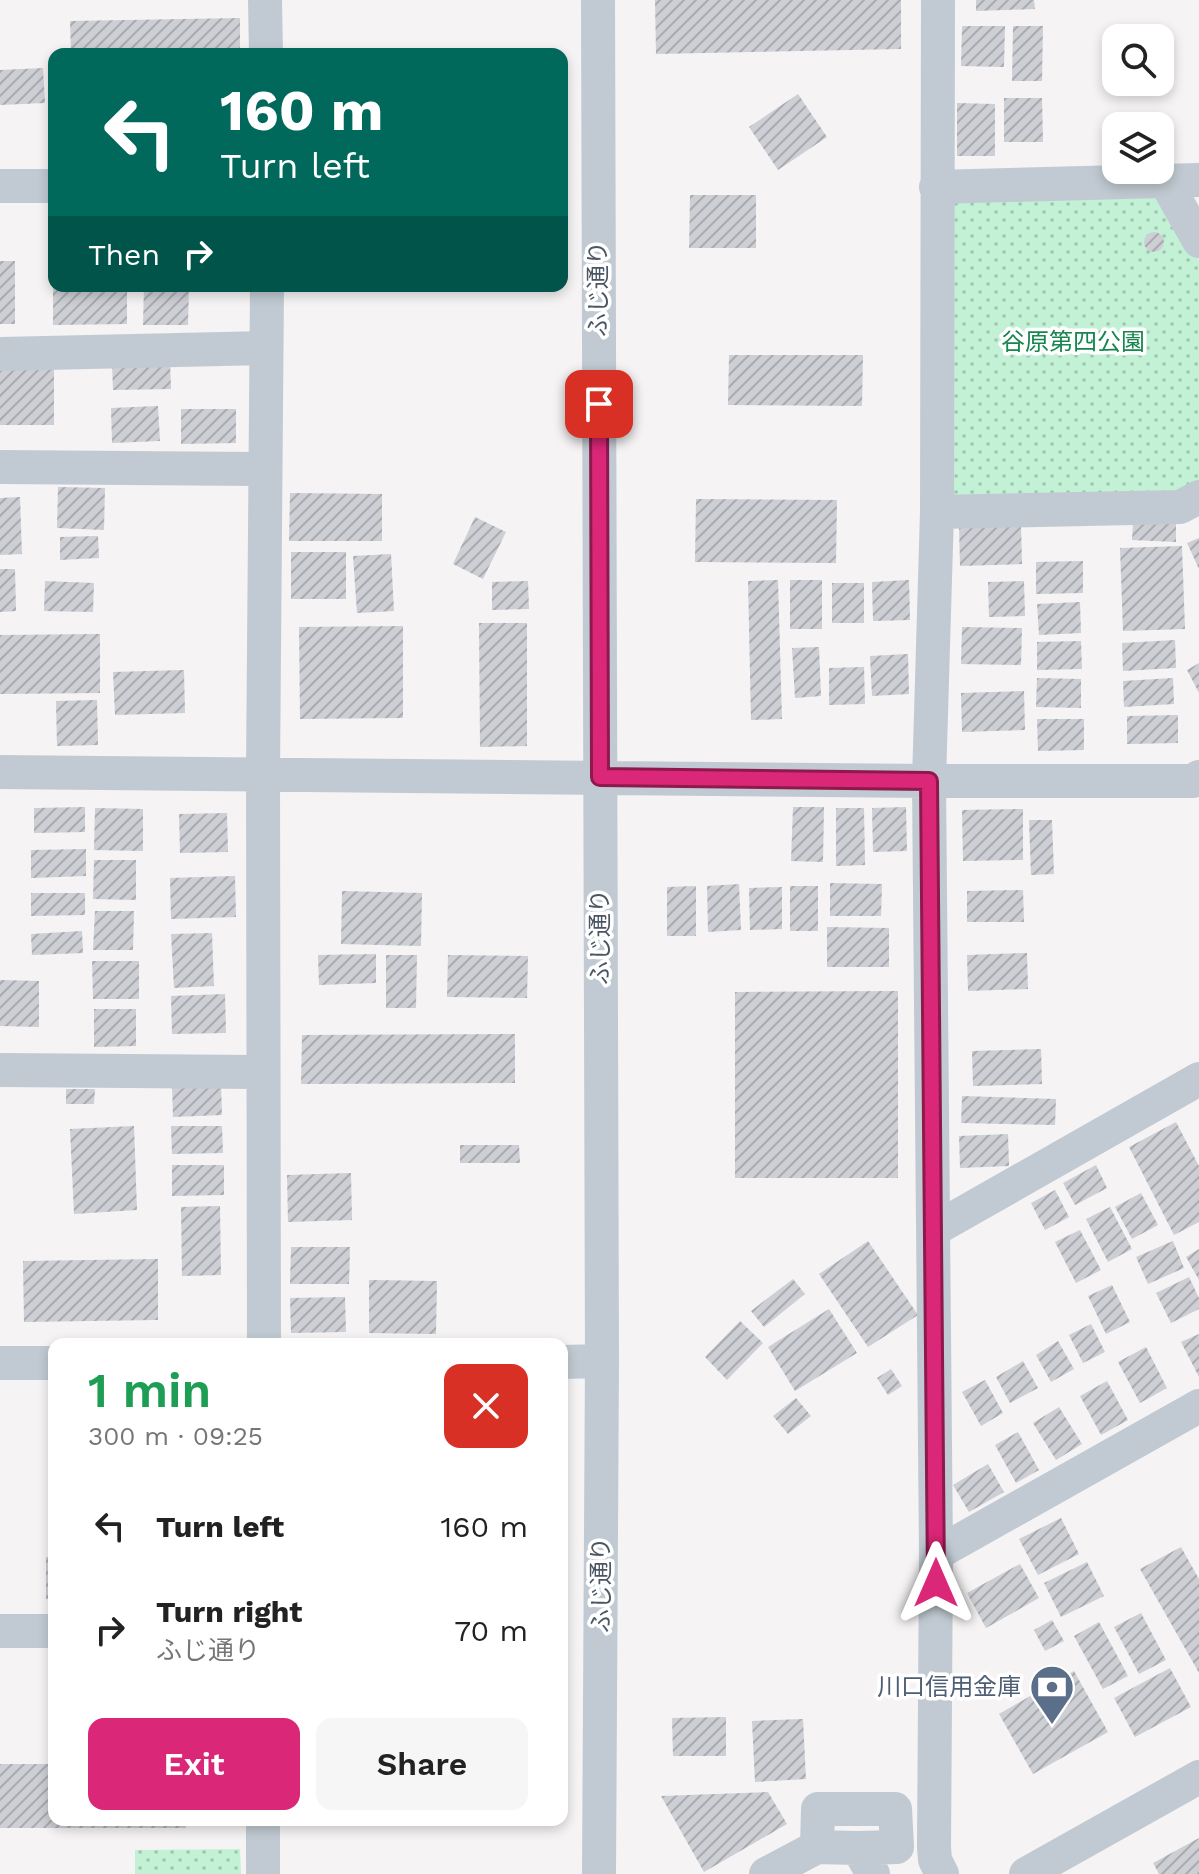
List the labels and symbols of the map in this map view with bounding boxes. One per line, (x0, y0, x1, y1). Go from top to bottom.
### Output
street label: ふじ通り (584, 241, 612, 337)
park label: 谷原第四公園 (1001, 328, 1145, 356)
pin (565, 370, 633, 438)
street label: ふじ通り (586, 889, 614, 985)
street label: ふじ通り (587, 1537, 615, 1633)
position arrow (894, 1541, 978, 1625)
bank icon: 川口信用金庫 (1028, 1663, 1076, 1726)
place label: 川口信用金庫 (877, 1673, 1021, 1701)

